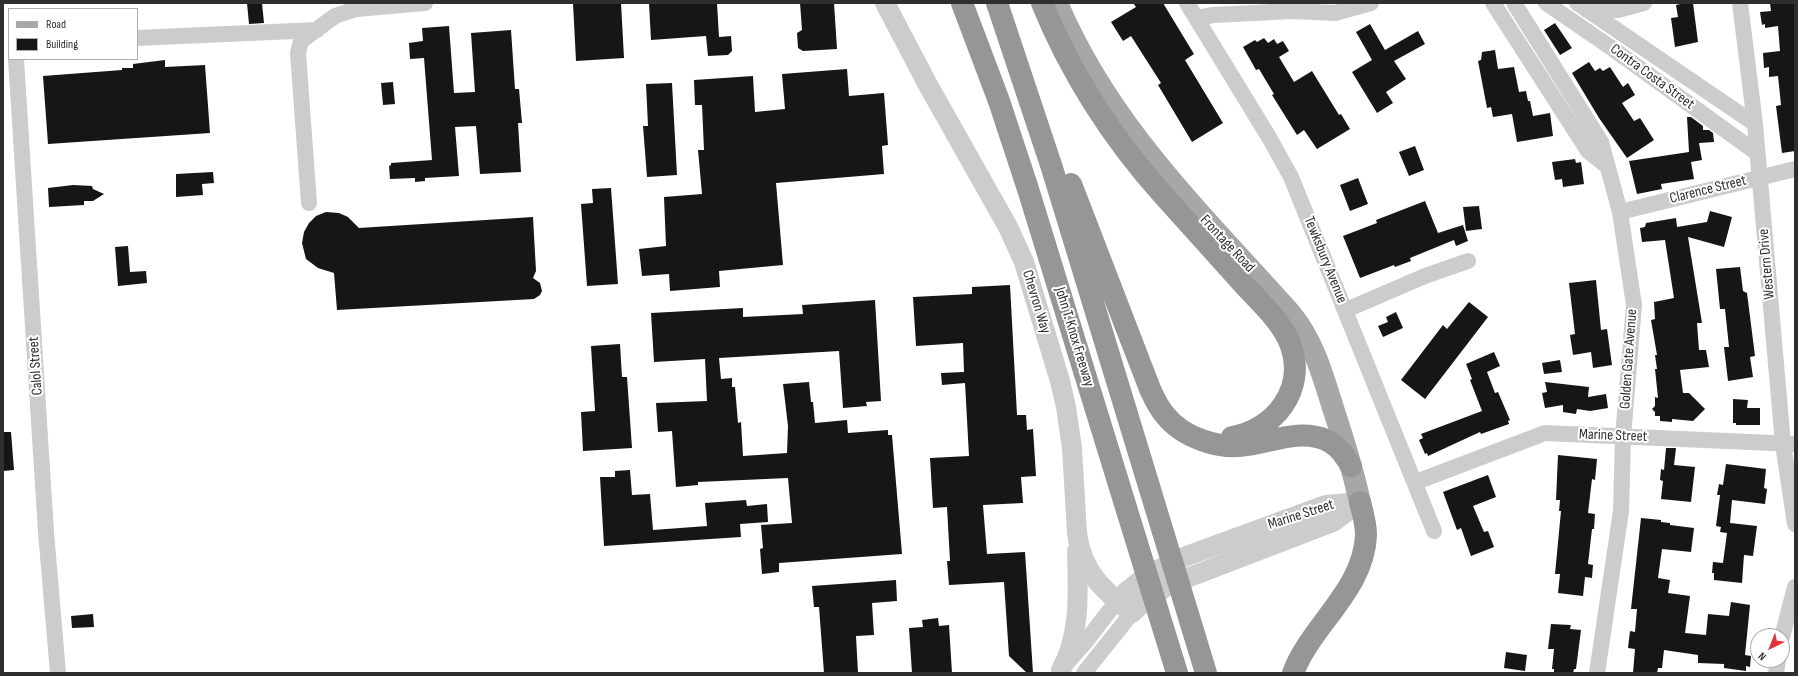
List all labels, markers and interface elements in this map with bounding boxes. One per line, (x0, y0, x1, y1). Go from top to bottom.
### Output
legend (8, 8, 138, 60)
text: Road (46, 17, 66, 32)
text: Building (46, 37, 78, 52)
street label: Contra Costa Street (1606, 40, 1698, 114)
street label: Clarence Street (1668, 172, 1748, 208)
street label: Frontage Road (1196, 212, 1258, 276)
street label: Tewksbury Avenue (1299, 214, 1351, 306)
street label: Western Drive (1755, 228, 1779, 300)
street label: Chevron Way (1018, 268, 1054, 336)
street label: John T. Knox Freeway (1050, 285, 1098, 389)
street label: Golden Gate Avenue (1617, 308, 1641, 410)
street label: Calol Street (25, 336, 47, 396)
street label: Marine Street (1579, 426, 1647, 446)
street label: Marine Street (1266, 496, 1336, 534)
north arrow (1750, 628, 1790, 668)
text: N (1756, 650, 1769, 663)

